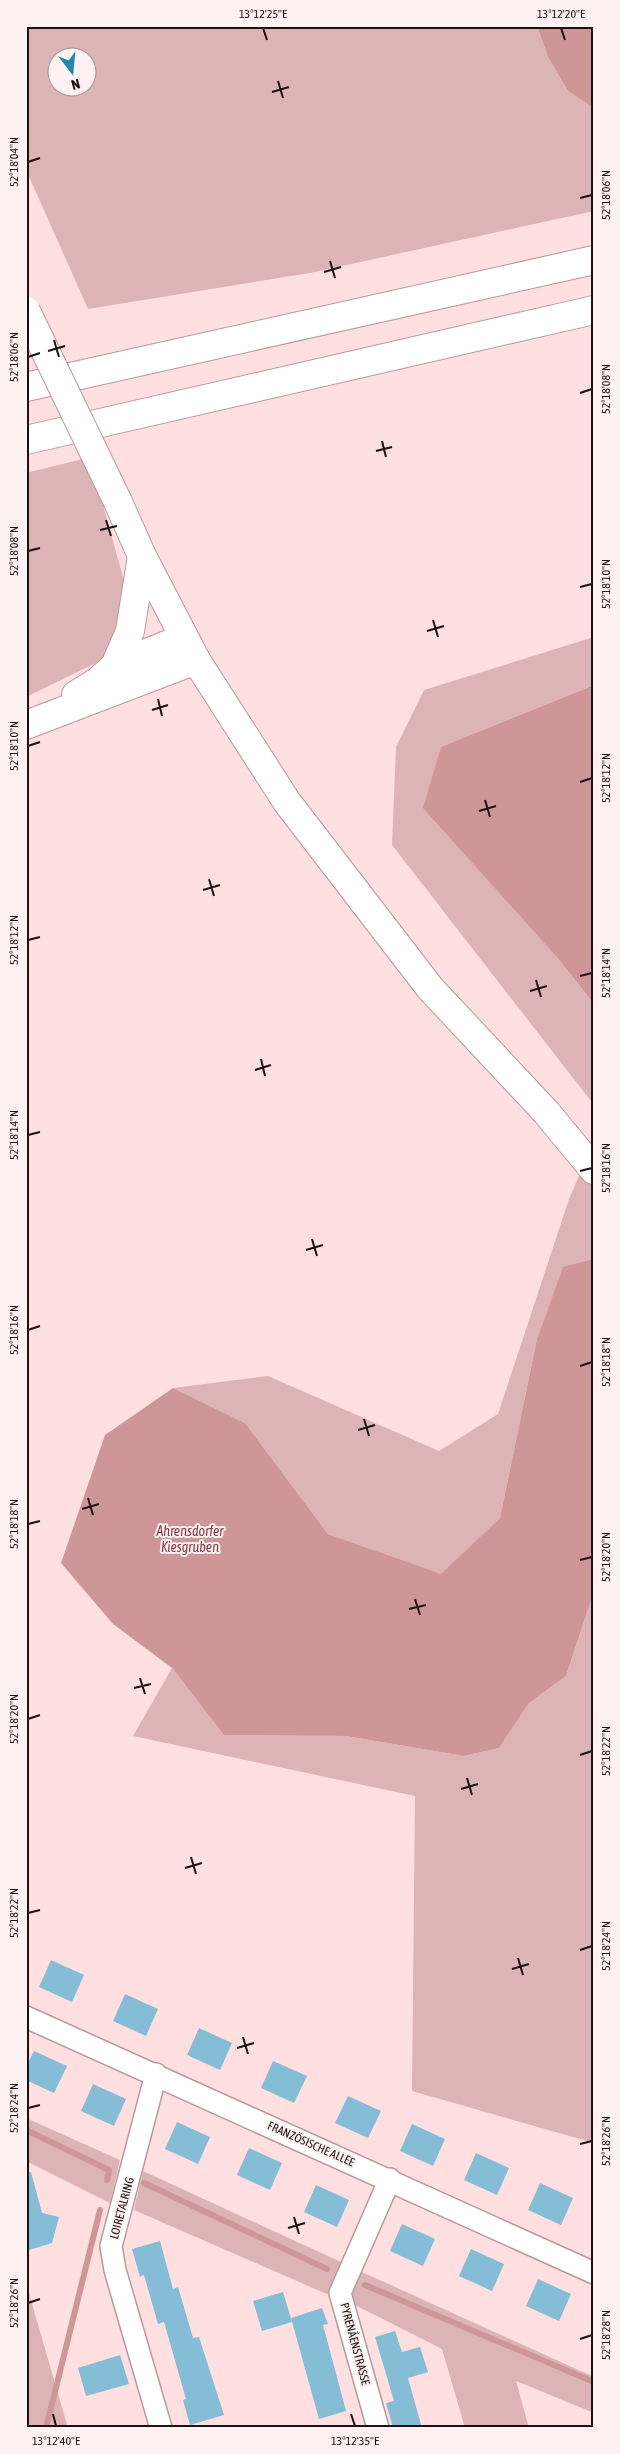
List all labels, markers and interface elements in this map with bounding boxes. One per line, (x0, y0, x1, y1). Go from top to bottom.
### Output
text: 13°12'25"E (239, 7, 287, 21)
text: 13°12'20"E (537, 7, 585, 21)
north arrow (48, 48, 98, 98)
text: N (69, 76, 82, 93)
text: 52°18'04"N (7, 137, 21, 187)
text: 52°18'06"N (599, 170, 613, 220)
text: 52°18'06"N (7, 332, 21, 382)
text: 52°18'08"N (599, 364, 613, 414)
text: 52°18'08"N (7, 526, 21, 576)
text: 52°18'10"N (599, 559, 613, 609)
text: 52°18'10"N (7, 721, 21, 771)
text: 52°18'12"N (599, 753, 613, 803)
text: 52°18'12"N (7, 915, 21, 965)
text: 52°18'14"N (599, 948, 613, 998)
text: 52°18'14"N (7, 1110, 21, 1160)
text: 52°18'16"N (599, 1143, 613, 1193)
text: 52°18'16"N (7, 1305, 21, 1355)
text: 52°18'18"N (599, 1337, 613, 1387)
text: 52°18'18"N (7, 1499, 21, 1549)
water label: Ahrensdorfer Kiesgruben (155, 1523, 224, 1555)
text: 52°18'20"N (599, 1532, 613, 1582)
text: 52°18'20"N (7, 1694, 21, 1744)
text: 52°18'22"N (599, 1726, 613, 1776)
text: 52°18'22"N (7, 1888, 21, 1938)
text: 52°18'24"N (599, 1921, 613, 1971)
text: 52°18'24"N (7, 2083, 21, 2133)
text: 52°18'26"N (599, 2116, 613, 2166)
street label: FRANZÖSISCHE ALLEE (265, 2119, 357, 2169)
street label: LOIRETALRING (107, 2176, 137, 2240)
text: 52°18'26"N (7, 2278, 21, 2328)
street label: PYRENÄENSTRASSE (337, 2301, 373, 2387)
text: 52°18'28"N (599, 2310, 613, 2360)
text: 13°12'40"E (32, 2434, 80, 2448)
text: 13°12'35"E (331, 2434, 379, 2448)

